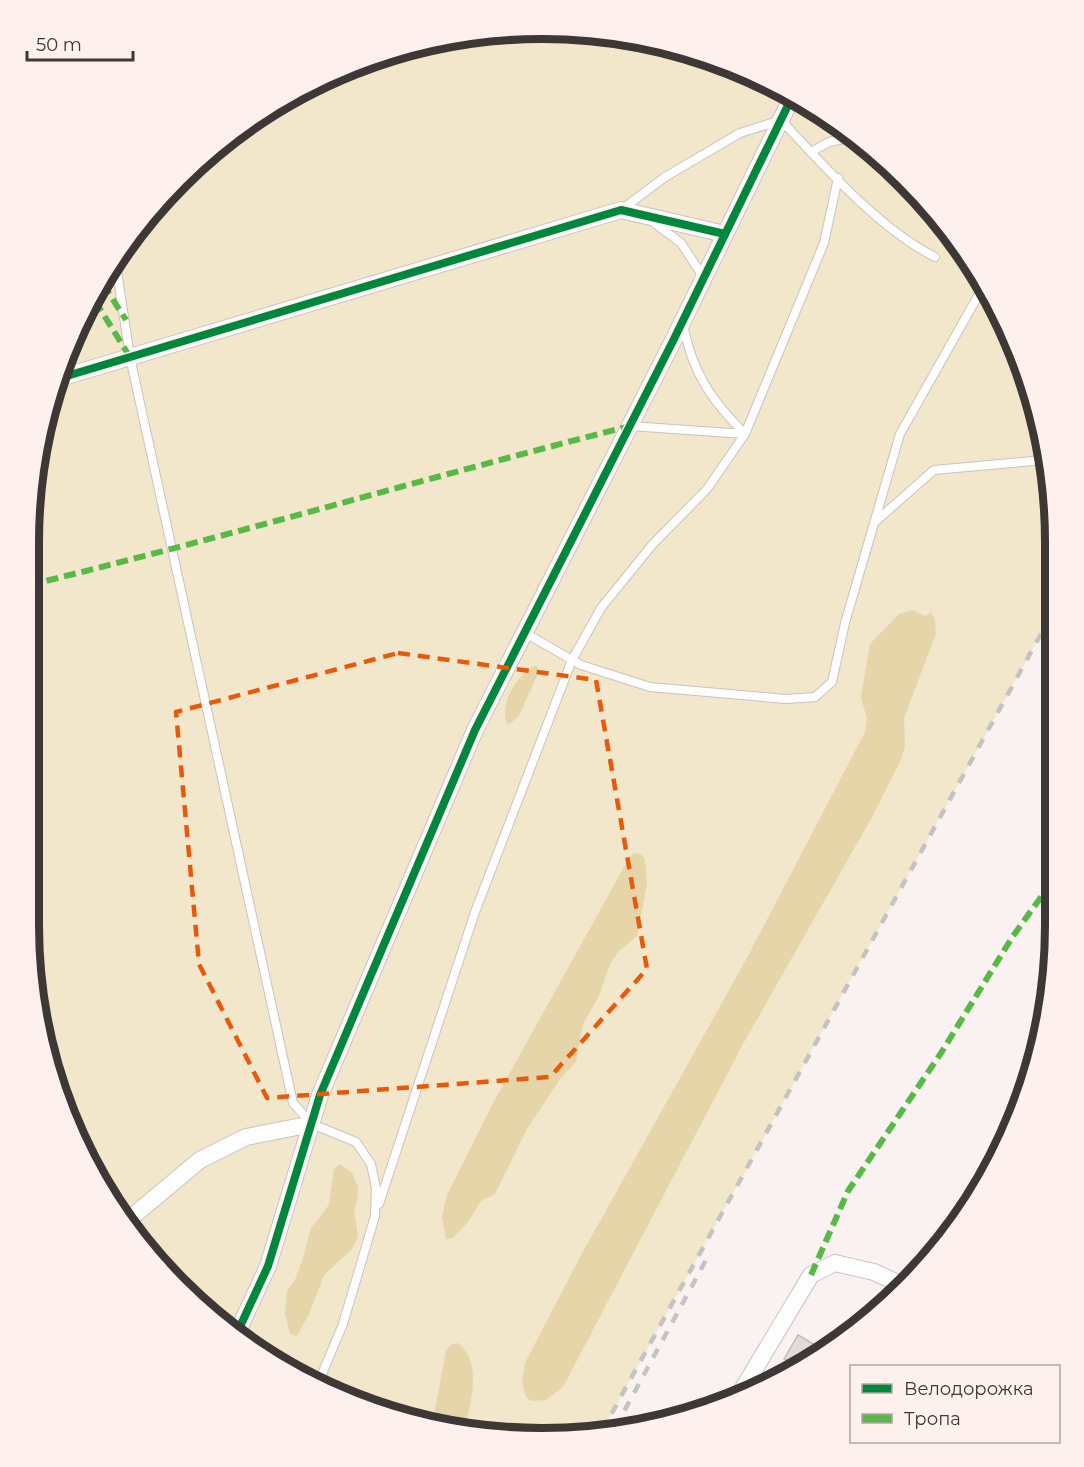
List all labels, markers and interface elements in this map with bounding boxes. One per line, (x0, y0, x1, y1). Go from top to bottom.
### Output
scale bar (27, 24, 134, 62)
text: 50 m (36, 34, 82, 56)
legend (850, 1365, 1060, 1443)
text: Велодорожка (904, 1378, 1033, 1400)
text: Тропа (904, 1408, 961, 1430)

